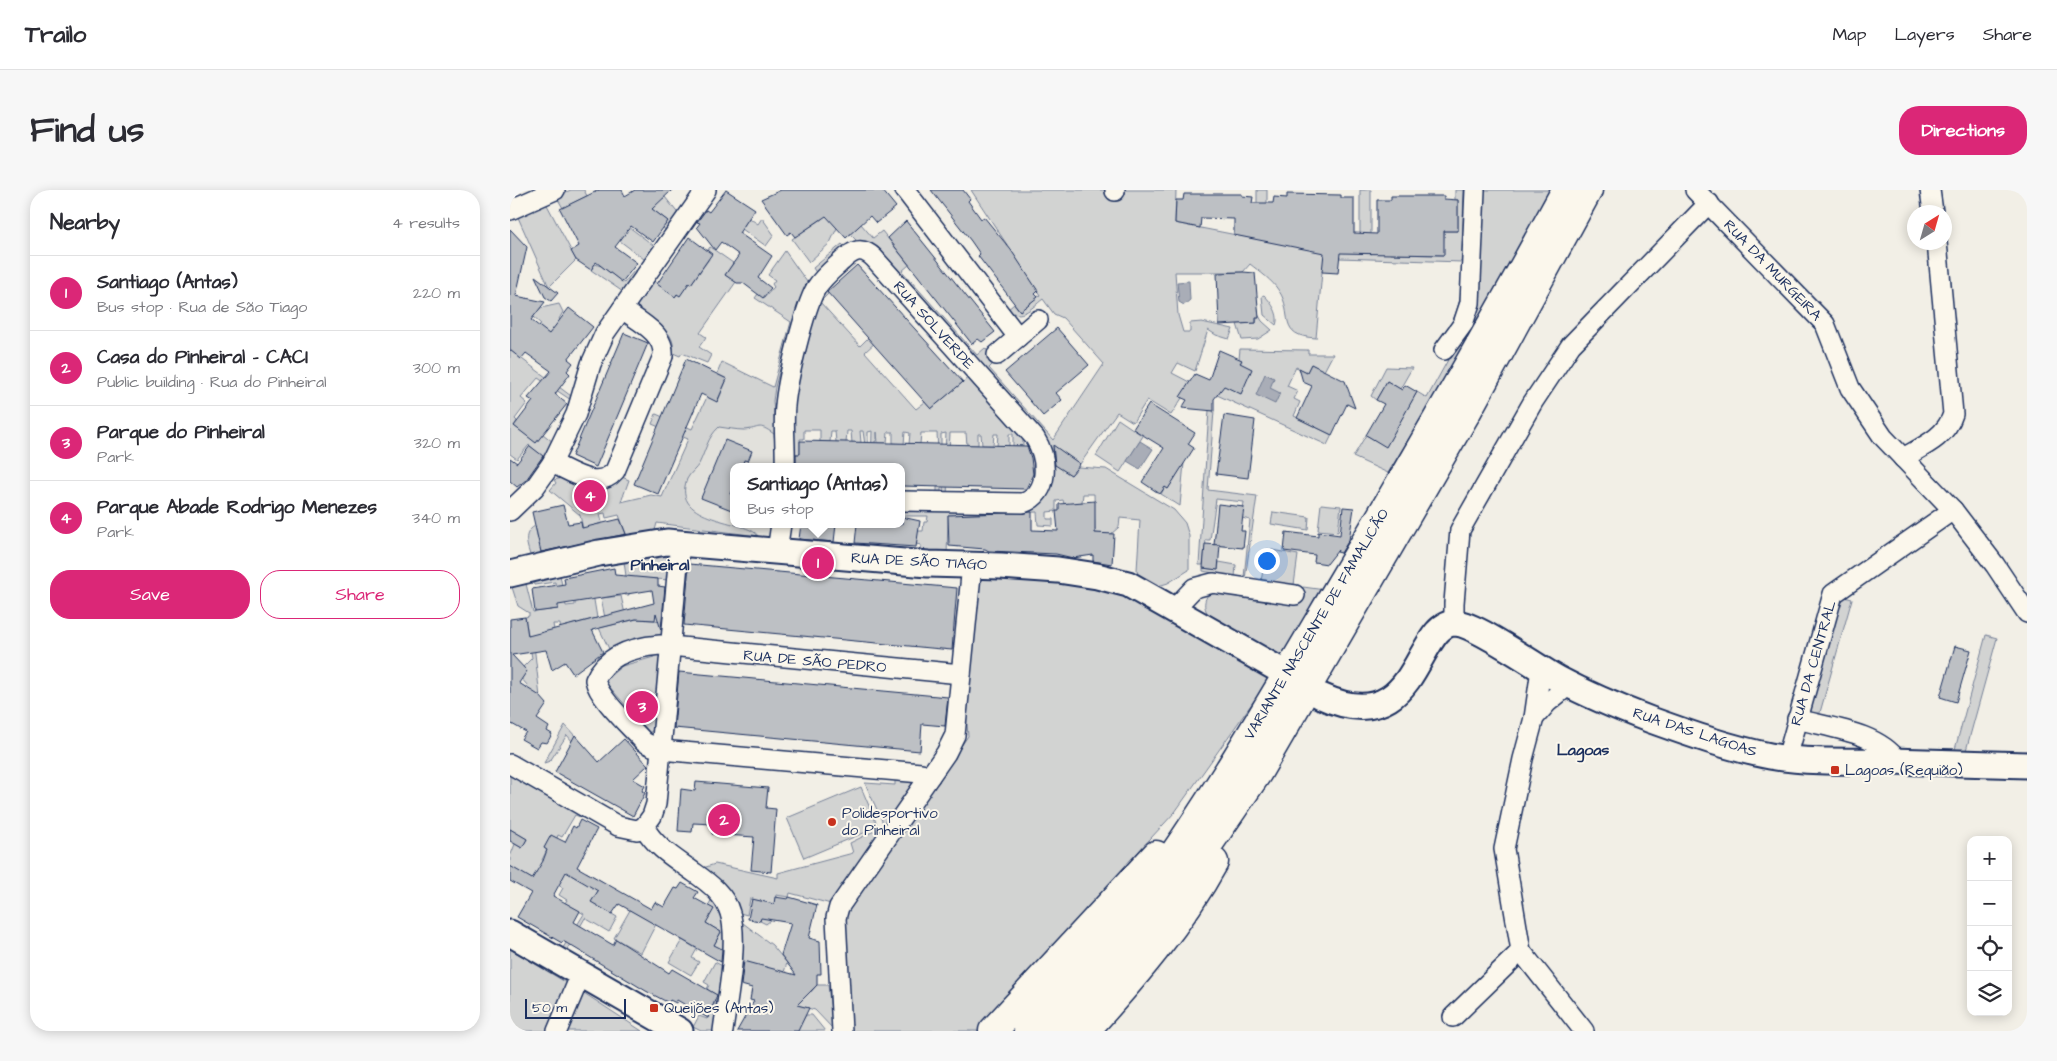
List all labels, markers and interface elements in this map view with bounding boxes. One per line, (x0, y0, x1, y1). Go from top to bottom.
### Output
text: Trailo (25, 18, 86, 52)
text: Map (1832, 22, 1866, 47)
text: Layers (1894, 22, 1955, 47)
text: Share (1983, 22, 2032, 47)
text: Find us (30, 106, 144, 155)
button: Directions (1899, 106, 2027, 155)
north arrow (1907, 205, 1952, 250)
text: Nearby (50, 208, 120, 237)
text: 4 results (392, 212, 460, 234)
street label: RUA DA MURGEIRA (1719, 215, 1827, 326)
text: Santiago (Antas) (97, 269, 238, 296)
street label: RUA SOLVERDE (888, 277, 979, 374)
text: 1 (65, 282, 67, 304)
text: 220 m (413, 282, 460, 304)
text: Bus stop · Rua de São Tiago (97, 296, 307, 318)
text: Casa do Pinheiral - CACI (97, 344, 308, 371)
text: 2 (61, 357, 71, 379)
text: 300 m (413, 357, 460, 379)
text: Public building · Rua do Pinheiral (97, 371, 327, 393)
text: Parque do Pinheiral (97, 419, 265, 446)
text: 3 (62, 432, 70, 454)
text: 320 m (414, 432, 460, 454)
text: Park (97, 446, 134, 468)
popup (730, 463, 905, 528)
text: Santiago (Antas) (747, 471, 888, 498)
pin: 4 (574, 477, 606, 515)
text: Parque Abade Rodrigo Menezes (97, 494, 377, 521)
text: Bus stop (747, 498, 814, 520)
street label: VARIANTE NASCENTE DE FAMALICÃO (1239, 505, 1394, 744)
text: 4 (61, 507, 71, 529)
text: 340 m (412, 507, 460, 529)
text: Park (97, 521, 134, 543)
pin: 1 (802, 544, 834, 582)
street label: RUA DE SÃO TIAGO (850, 547, 988, 576)
your location (1254, 548, 1280, 574)
district label: Pinheiral (630, 554, 690, 576)
button: Save (50, 570, 250, 619)
button: Share (260, 570, 460, 619)
street label: RUA DA CENTRAL (1786, 598, 1842, 728)
street label: RUA DE SÃO PEDRO (743, 645, 887, 678)
pin: 3 (626, 688, 658, 726)
street label: RUA DAS LAGOAS (1630, 702, 1760, 763)
district label: Lagoas (1557, 739, 1609, 763)
place label: Lagoas (Requião) (1845, 760, 1963, 782)
marker: Lagoas (Requião) (1829, 764, 1841, 776)
pin: 2 (708, 801, 740, 839)
place label: Polidesportivo do Pinheiral (842, 803, 938, 841)
marker: Polidesportivo do Pinheiral (826, 816, 838, 828)
map controls (1967, 836, 2012, 1016)
button: + (1967, 836, 2012, 881)
button: − (1967, 881, 2012, 926)
button: locate (1967, 926, 2012, 971)
button: layers (1967, 971, 2012, 1016)
scale bar (525, 996, 626, 1019)
text: 50 m (532, 998, 567, 1018)
place label: Queijões (Antas) (664, 998, 774, 1019)
marker: Queijões (Antas) (648, 1002, 660, 1014)

